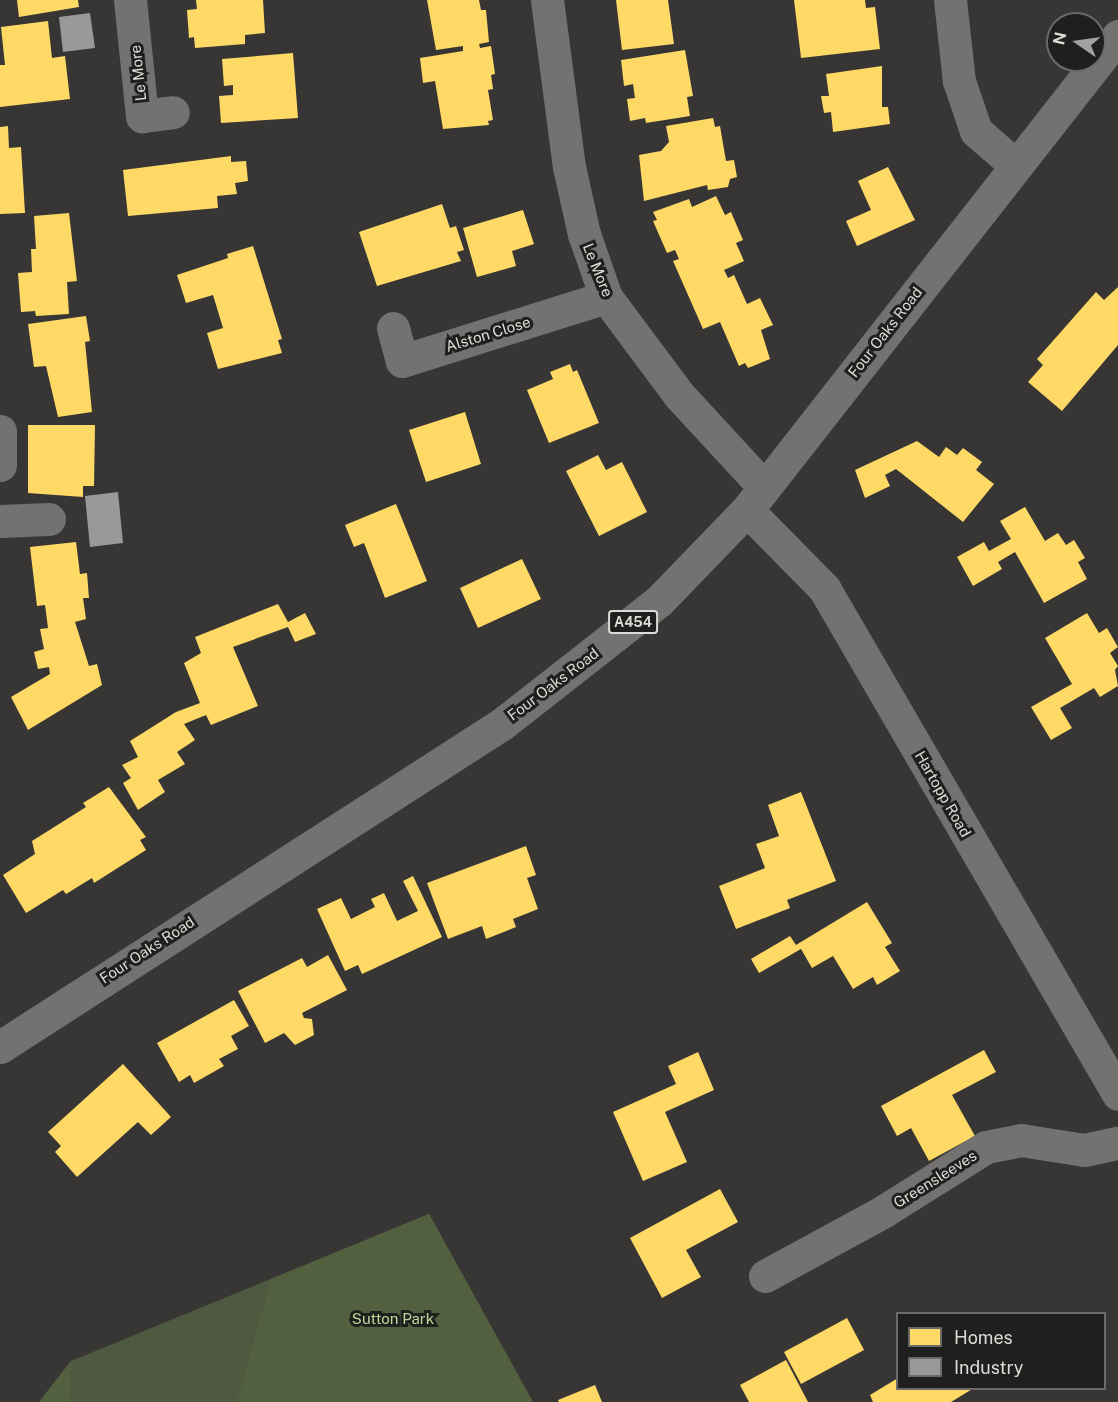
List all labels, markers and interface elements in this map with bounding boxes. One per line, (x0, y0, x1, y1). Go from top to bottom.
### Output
north arrow (1046, 12, 1106, 72)
text: N (1049, 30, 1071, 47)
street label: Le More (126, 44, 150, 102)
street label: Le More (579, 240, 617, 300)
street label: Four Oaks Road (844, 283, 926, 381)
street label: Alston Close (443, 313, 533, 355)
road number: A454 (608, 611, 658, 633)
street label: Four Oaks Road (504, 644, 602, 724)
street label: Hartopp Road (911, 748, 975, 840)
street label: Four Oaks Road (96, 913, 198, 987)
street label: Greensleeves (890, 1146, 980, 1212)
park label: Sutton Park (352, 1310, 434, 1328)
legend (896, 1312, 1106, 1390)
text: Homes (954, 1327, 1013, 1348)
text: Industry (954, 1357, 1023, 1378)

